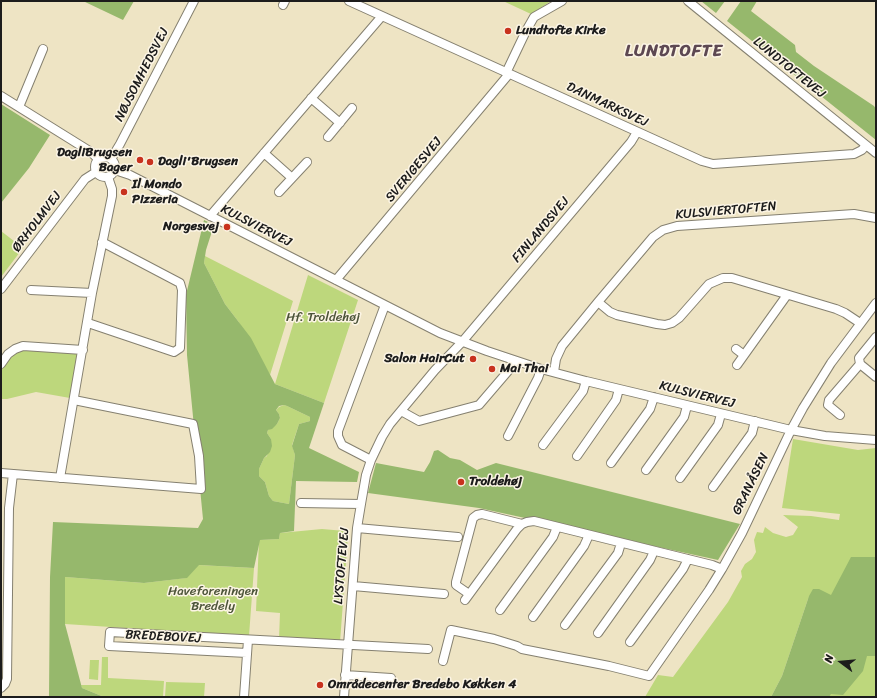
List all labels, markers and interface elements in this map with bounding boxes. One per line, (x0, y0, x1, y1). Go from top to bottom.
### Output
place label: Lundtofte Kirke (516, 23, 606, 39)
street label: NØJSOMHEDSVEJ (112, 26, 172, 124)
marker: Lundtofte Kirke (503, 26, 513, 36)
street label: LUNDTOFTEVEJ (750, 34, 828, 102)
district label: LUNDTOFTE (625, 42, 723, 62)
street label: DANMARKSVEJ (564, 79, 650, 131)
street label: SVERIGESVEJ (383, 135, 445, 205)
place label: DagliBrugsen Bager (57, 145, 132, 176)
place label: Dagli'Brugsen (158, 154, 238, 170)
marker: DagliBrugsen Bager (135, 155, 145, 165)
marker: Dagli'Brugsen (145, 157, 155, 167)
place label: Il Mondo Pizzeria (132, 177, 182, 208)
marker: Il Mondo Pizzeria (119, 187, 129, 197)
street label: ØRHOLMVEJ (9, 189, 65, 255)
street label: FINLANDSVEJ (509, 194, 573, 266)
street label: KULSVIERTOFTEN (675, 199, 777, 223)
street label: KULSVIERVEJ (218, 201, 294, 251)
place label: Norgesvej (163, 219, 219, 235)
marker: Norgesvej (222, 222, 232, 232)
park label: Hf. Troldehøj (286, 310, 360, 326)
place label: Salon HairCut (384, 351, 465, 367)
marker: Salon HairCut (468, 354, 478, 364)
place label: Mai Thai (500, 361, 548, 377)
marker: Mai Thai (487, 364, 497, 374)
street label: KULSVIERVEJ (658, 378, 736, 412)
street label: GRANÅSEN (729, 451, 773, 517)
place label: Troldehøj (469, 474, 522, 490)
marker: Troldehøj (456, 477, 466, 487)
street label: LYSTOFTEVEJ (331, 527, 353, 605)
park label: Haveforeningen Bredely (168, 584, 258, 615)
street label: BREDEBOVEJ (125, 627, 201, 647)
north arrow (821, 642, 861, 682)
text: N (819, 652, 839, 665)
place label: Områdecenter Bredebo Køkken 4 (328, 677, 516, 693)
marker: Områdecenter Bredebo Køkken 4 (315, 680, 325, 690)

